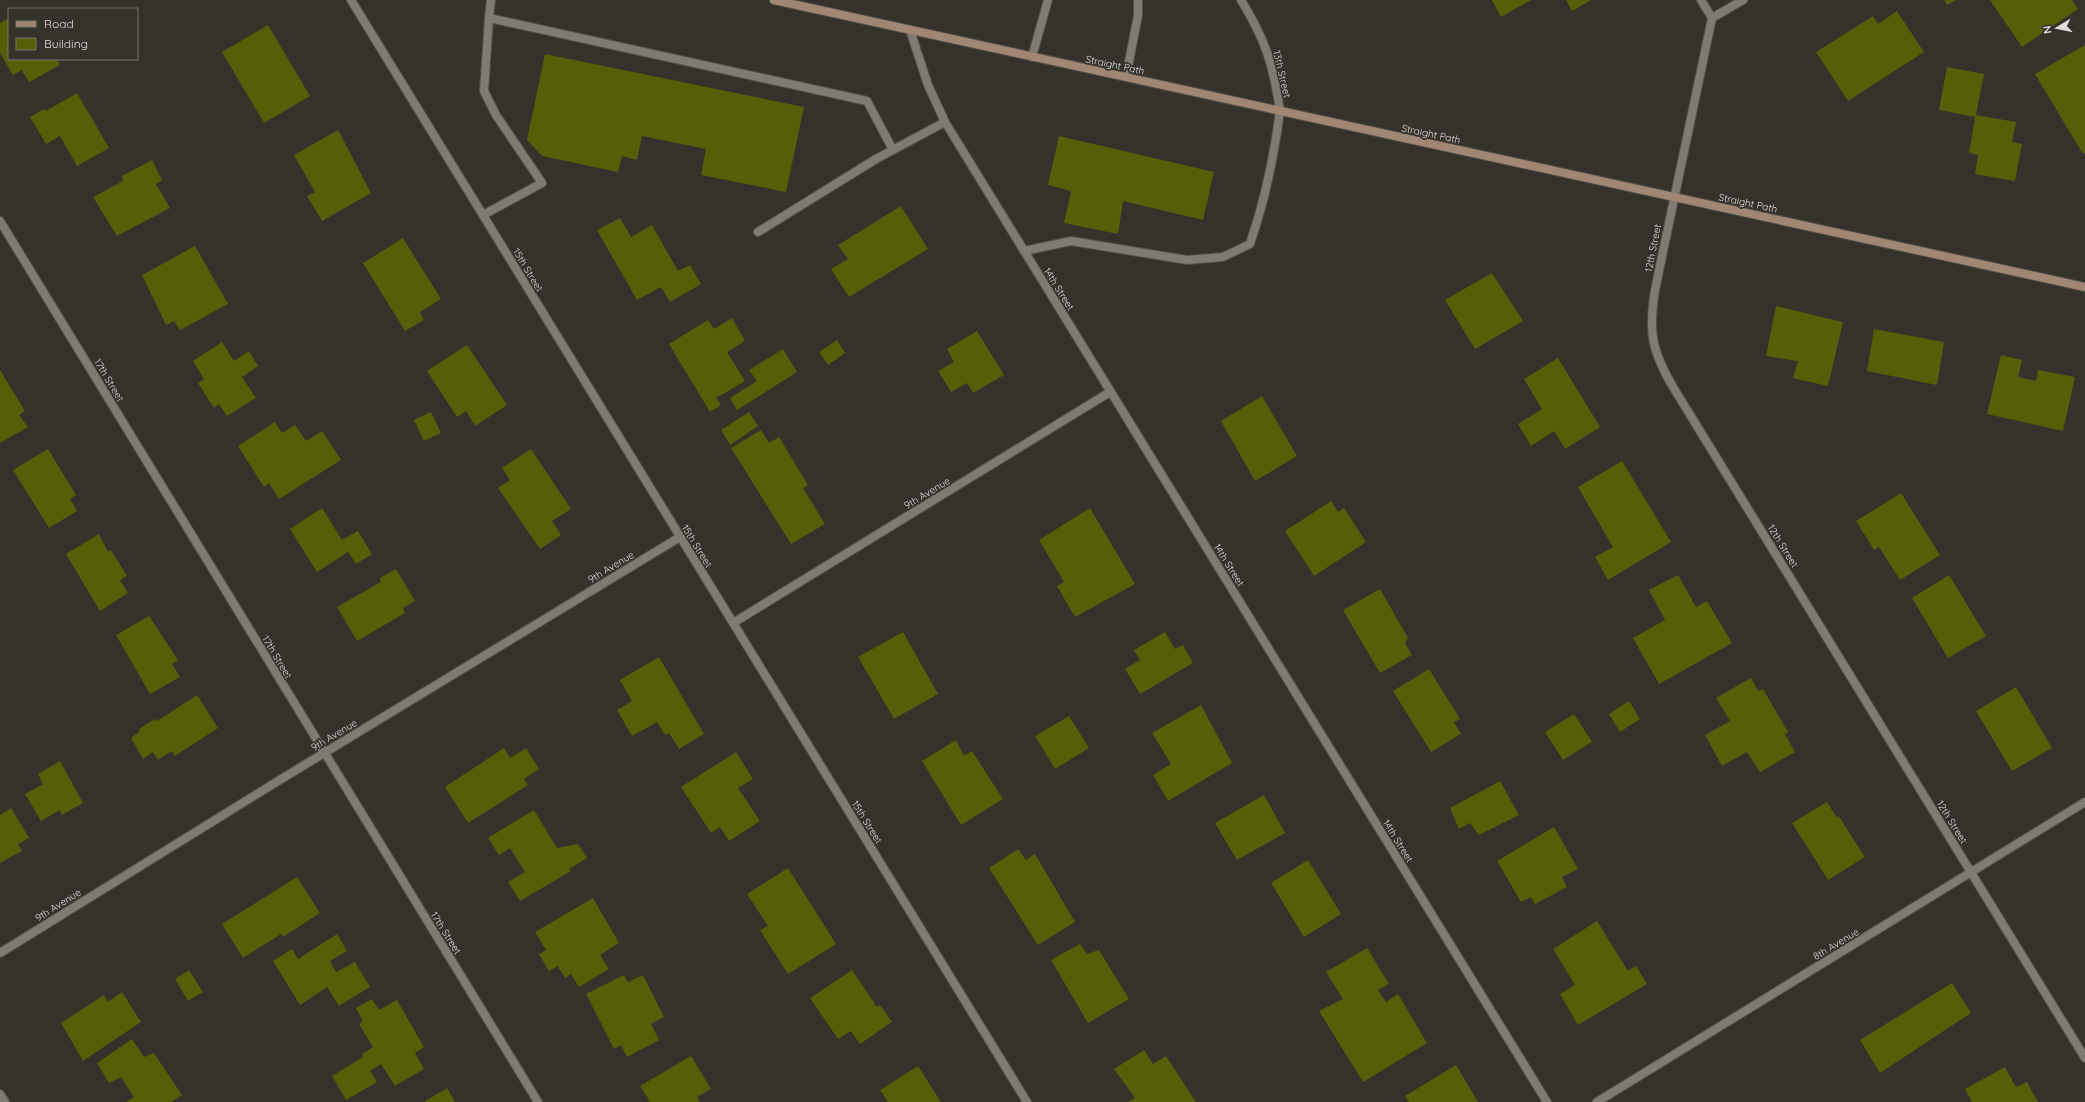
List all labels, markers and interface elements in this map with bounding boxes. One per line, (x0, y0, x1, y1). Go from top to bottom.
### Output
legend (8, 8, 138, 60)
north arrow (2037, 8, 2077, 48)
text: Road (44, 16, 74, 31)
text: N (2040, 25, 2055, 35)
text: Building (44, 36, 88, 51)
street label: 13th Street (1270, 49, 1294, 99)
street label: Straight Path (1084, 52, 1146, 78)
street label: Straight Path (1400, 121, 1462, 147)
street label: Straight Path (1717, 190, 1779, 216)
street label: 12th Street (1642, 222, 1664, 273)
street label: 15th Street (510, 246, 546, 295)
street label: 14th Street (1041, 265, 1078, 313)
street label: 17th Street (91, 356, 127, 404)
street label: 9th Avenue (902, 474, 953, 512)
street label: 15th Street (679, 522, 716, 570)
street label: 12th Street (1765, 522, 1802, 570)
street label: 14th Street (1211, 541, 1248, 589)
street label: 9th Avenue (586, 548, 637, 586)
street label: 17th Street (259, 633, 295, 681)
street label: 9th Avenue (309, 716, 360, 754)
street label: 15th Street (849, 798, 886, 846)
street label: 12th Street (1934, 798, 1971, 846)
street label: 14th Street (1380, 817, 1417, 865)
street label: 9th Avenue (33, 886, 84, 924)
street label: 17th Street (428, 909, 465, 957)
street label: 8th Avenue (1811, 925, 1862, 963)

